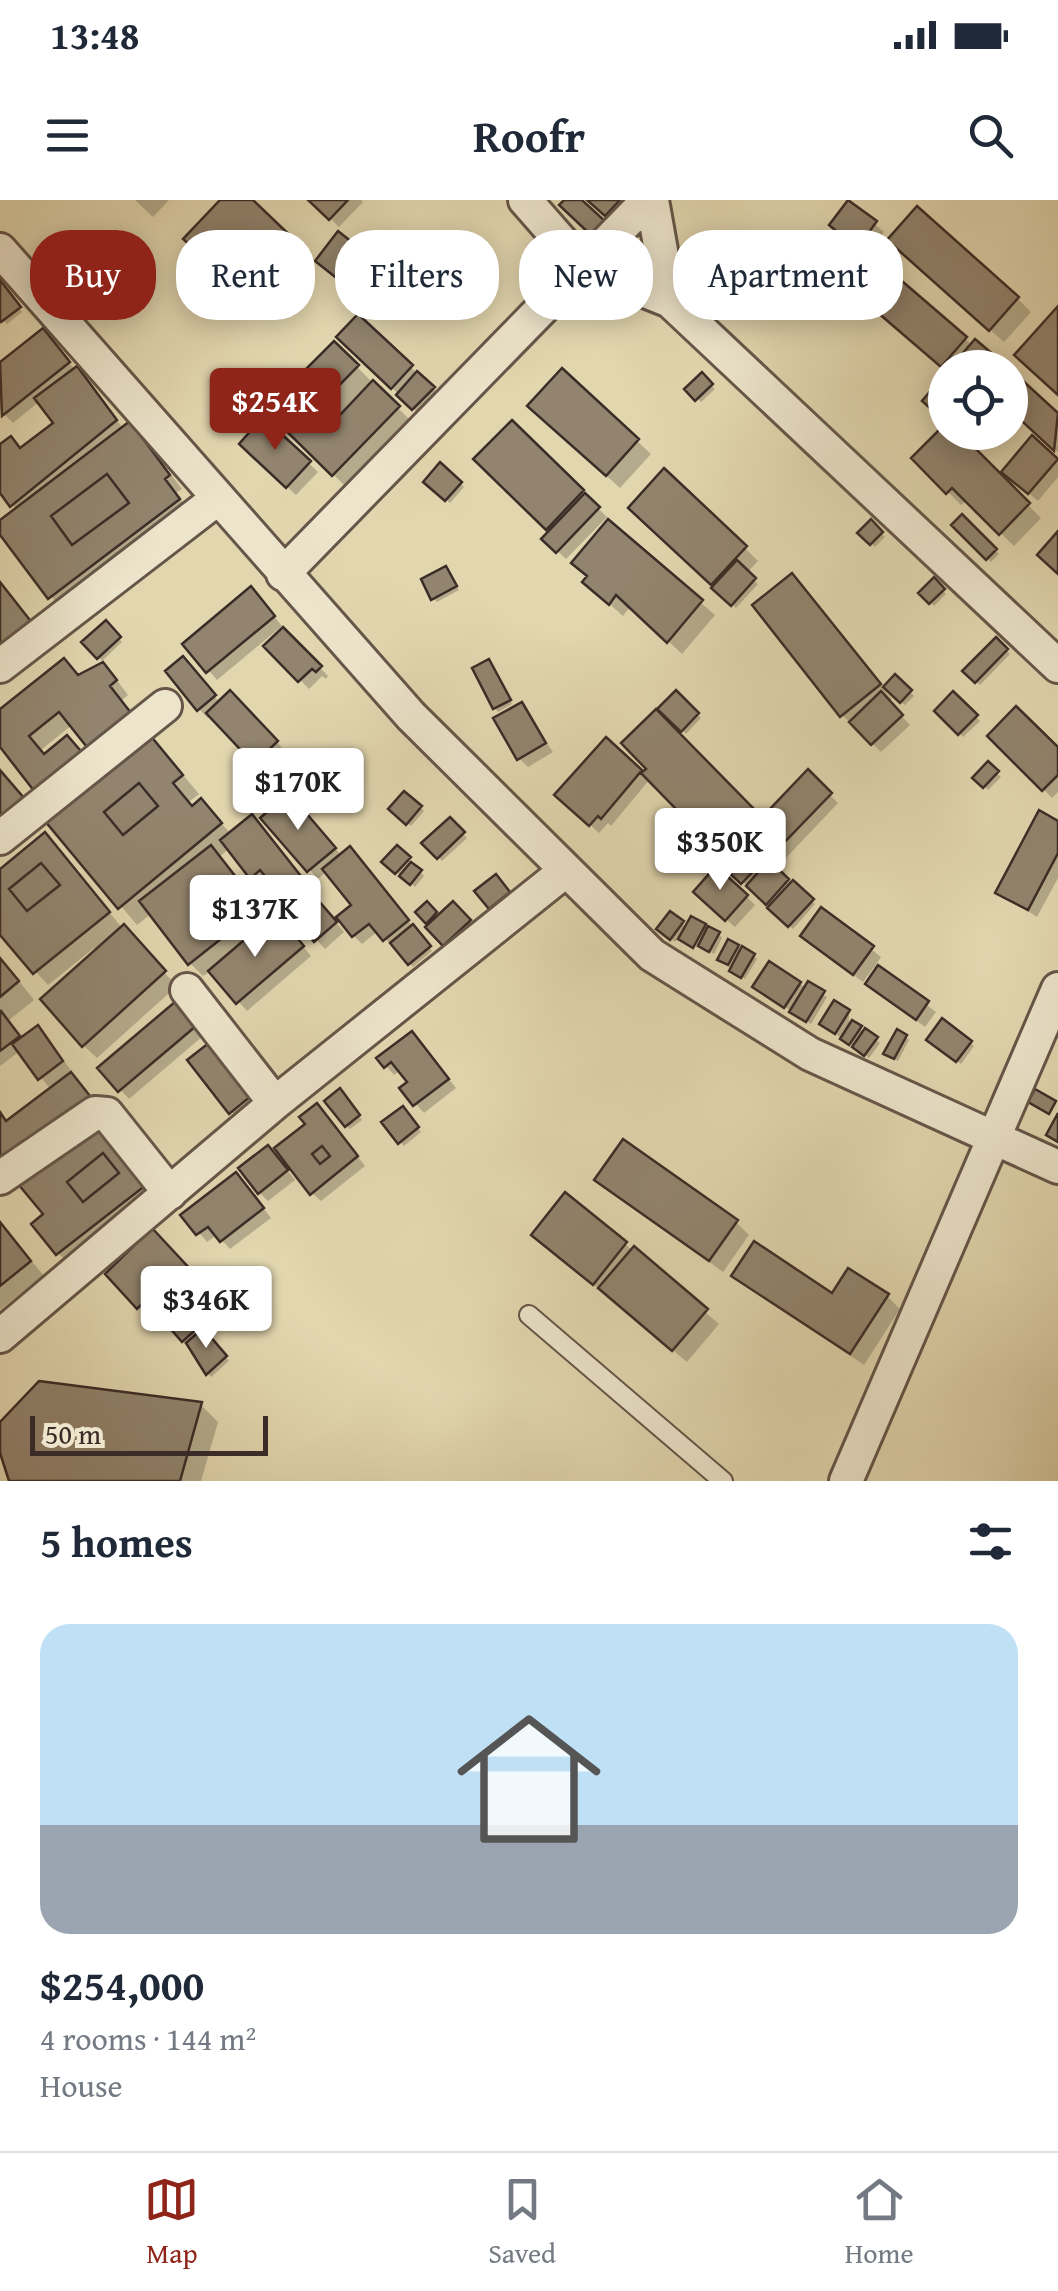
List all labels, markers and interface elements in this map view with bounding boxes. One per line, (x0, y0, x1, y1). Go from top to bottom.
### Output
text: 13:48 (50, 7, 140, 63)
text: Roofr (473, 103, 585, 168)
icon: menu (40, 108, 95, 163)
icon: search (963, 108, 1018, 163)
chip: Buy (30, 230, 156, 320)
chip: Rent (176, 230, 315, 320)
chip: Filters (335, 230, 499, 320)
chip: New (519, 230, 653, 320)
chip: Apartment (673, 230, 903, 320)
map controls (928, 350, 1028, 450)
button: locate (928, 350, 1028, 450)
pin: $254K (205, 368, 345, 453)
text: $254K (232, 377, 318, 424)
pin: $170K (228, 748, 368, 833)
text: $170K (255, 757, 341, 804)
pin: $350K (650, 808, 790, 893)
text: $350K (677, 817, 763, 864)
pin: $137K (185, 875, 325, 960)
text: $137K (212, 884, 298, 931)
pin: $346K (136, 1266, 276, 1351)
text: $346K (163, 1275, 249, 1322)
scale bar (30, 1411, 268, 1456)
text: 50 m (45, 1413, 101, 1454)
text: 5 homes (40, 1511, 193, 1572)
icon: filters (963, 1514, 1018, 1569)
icon: home (439, 1689, 619, 1869)
text: $254,000 (40, 1954, 204, 2015)
text: 4 rooms · 144 m² (40, 2015, 256, 2062)
text: House (40, 2062, 123, 2109)
tab: Map (144, 2172, 199, 2273)
tab: Saved (488, 2172, 556, 2273)
tab: Home (845, 2172, 914, 2273)

